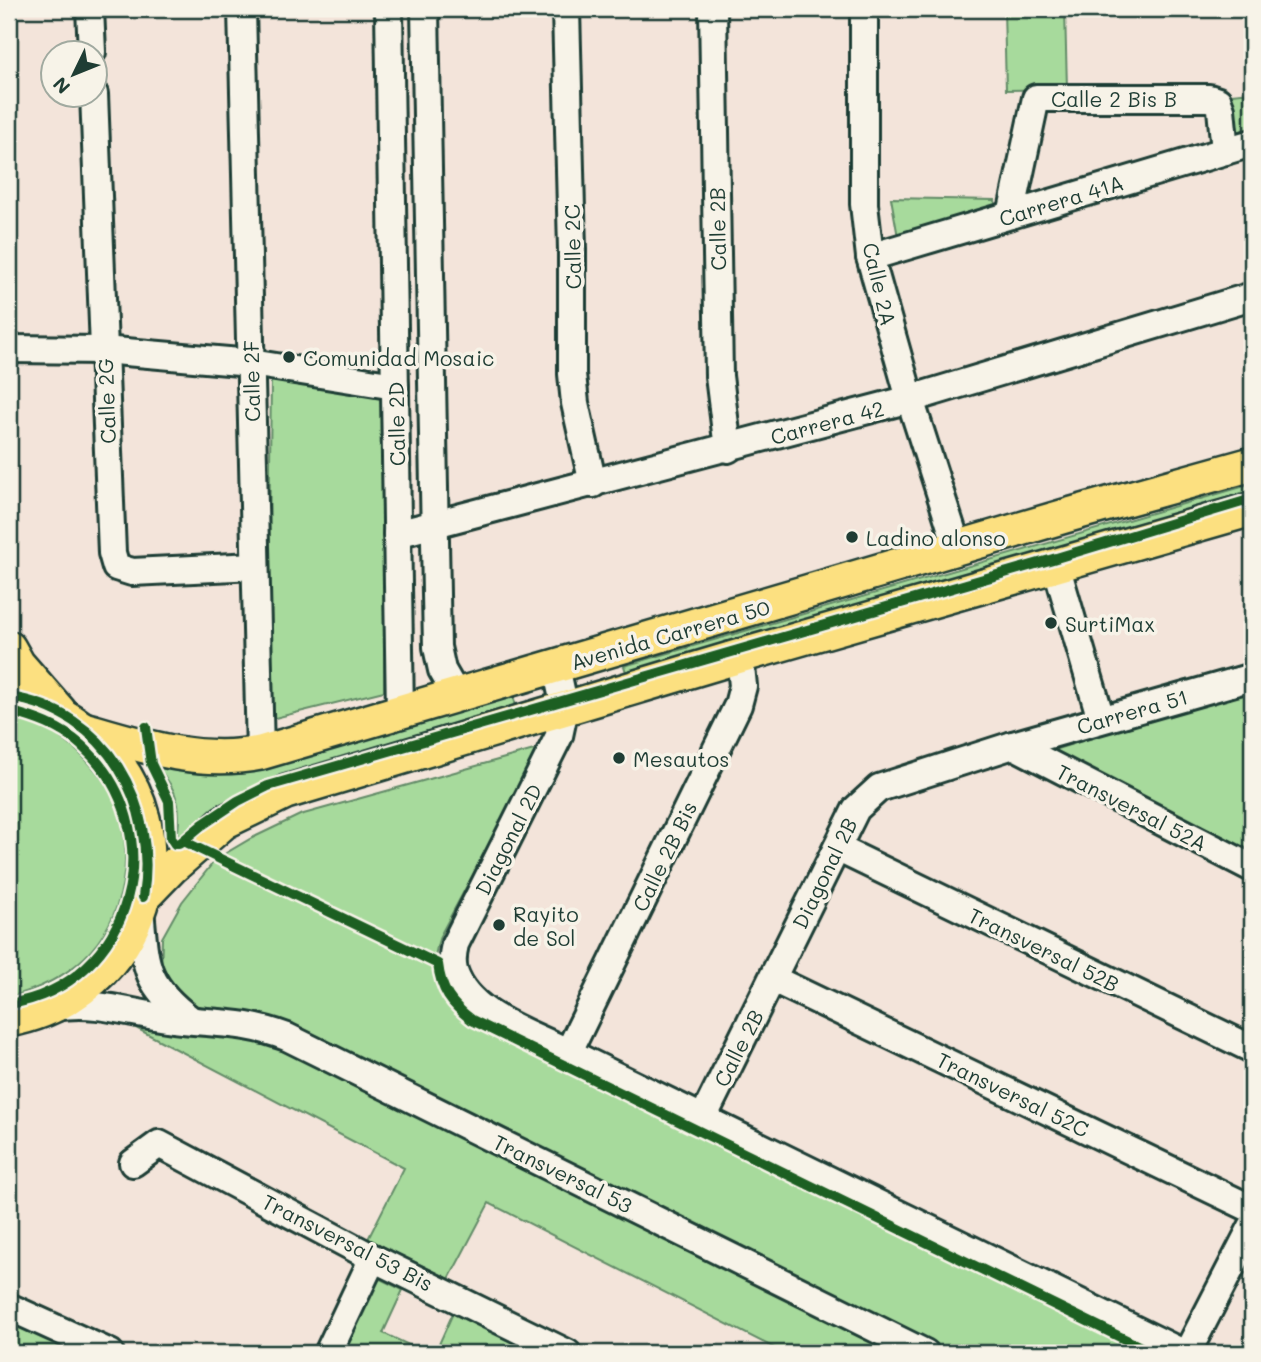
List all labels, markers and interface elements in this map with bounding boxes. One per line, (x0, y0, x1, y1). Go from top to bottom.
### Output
north arrow (38, 38, 108, 108)
text: N (47, 72, 75, 100)
street label: Calle 2 Bis B (1051, 85, 1177, 112)
street label: Carrera 41A (995, 168, 1127, 232)
street label: Calle 2B (703, 187, 731, 271)
street label: Calle 2C (558, 204, 586, 290)
street label: Calle 2A (857, 240, 903, 328)
street label: Calle 2F (237, 340, 265, 422)
place label: Comunidad Mosaic (303, 344, 494, 371)
marker: Comunidad Mosaic (281, 349, 297, 365)
street label: Calle 2G (91, 358, 121, 444)
street label: Calle 2D (382, 382, 410, 466)
street label: Carrera 42 (767, 394, 887, 450)
place label: Ladino alonso (866, 524, 1006, 551)
marker: Ladino alonso (844, 529, 860, 545)
street label: Avenida Carrera 50 (568, 593, 772, 675)
place label: SurtiMax (1065, 610, 1155, 637)
marker: SurtiMax (1043, 615, 1059, 631)
street label: Carrera 51 (1073, 682, 1191, 740)
place label: Mesautos (633, 745, 729, 772)
marker: Mesautos (611, 750, 627, 766)
street label: Transversal 52A (1052, 757, 1212, 857)
street label: Diagonal 2D (468, 779, 548, 899)
street label: Calle 2B Bis (626, 796, 702, 916)
street label: Diagonal 2B (786, 813, 862, 933)
place label: Rayito de Sol (513, 900, 579, 951)
street label: Transversal 52B (964, 901, 1124, 997)
marker: Rayito de Sol (491, 917, 507, 933)
street label: Calle 2B (707, 1005, 769, 1091)
street label: Transversal 52C (932, 1045, 1094, 1143)
street label: Transversal 53 (489, 1128, 637, 1218)
street label: Transversal 53 Bis (258, 1187, 438, 1297)

